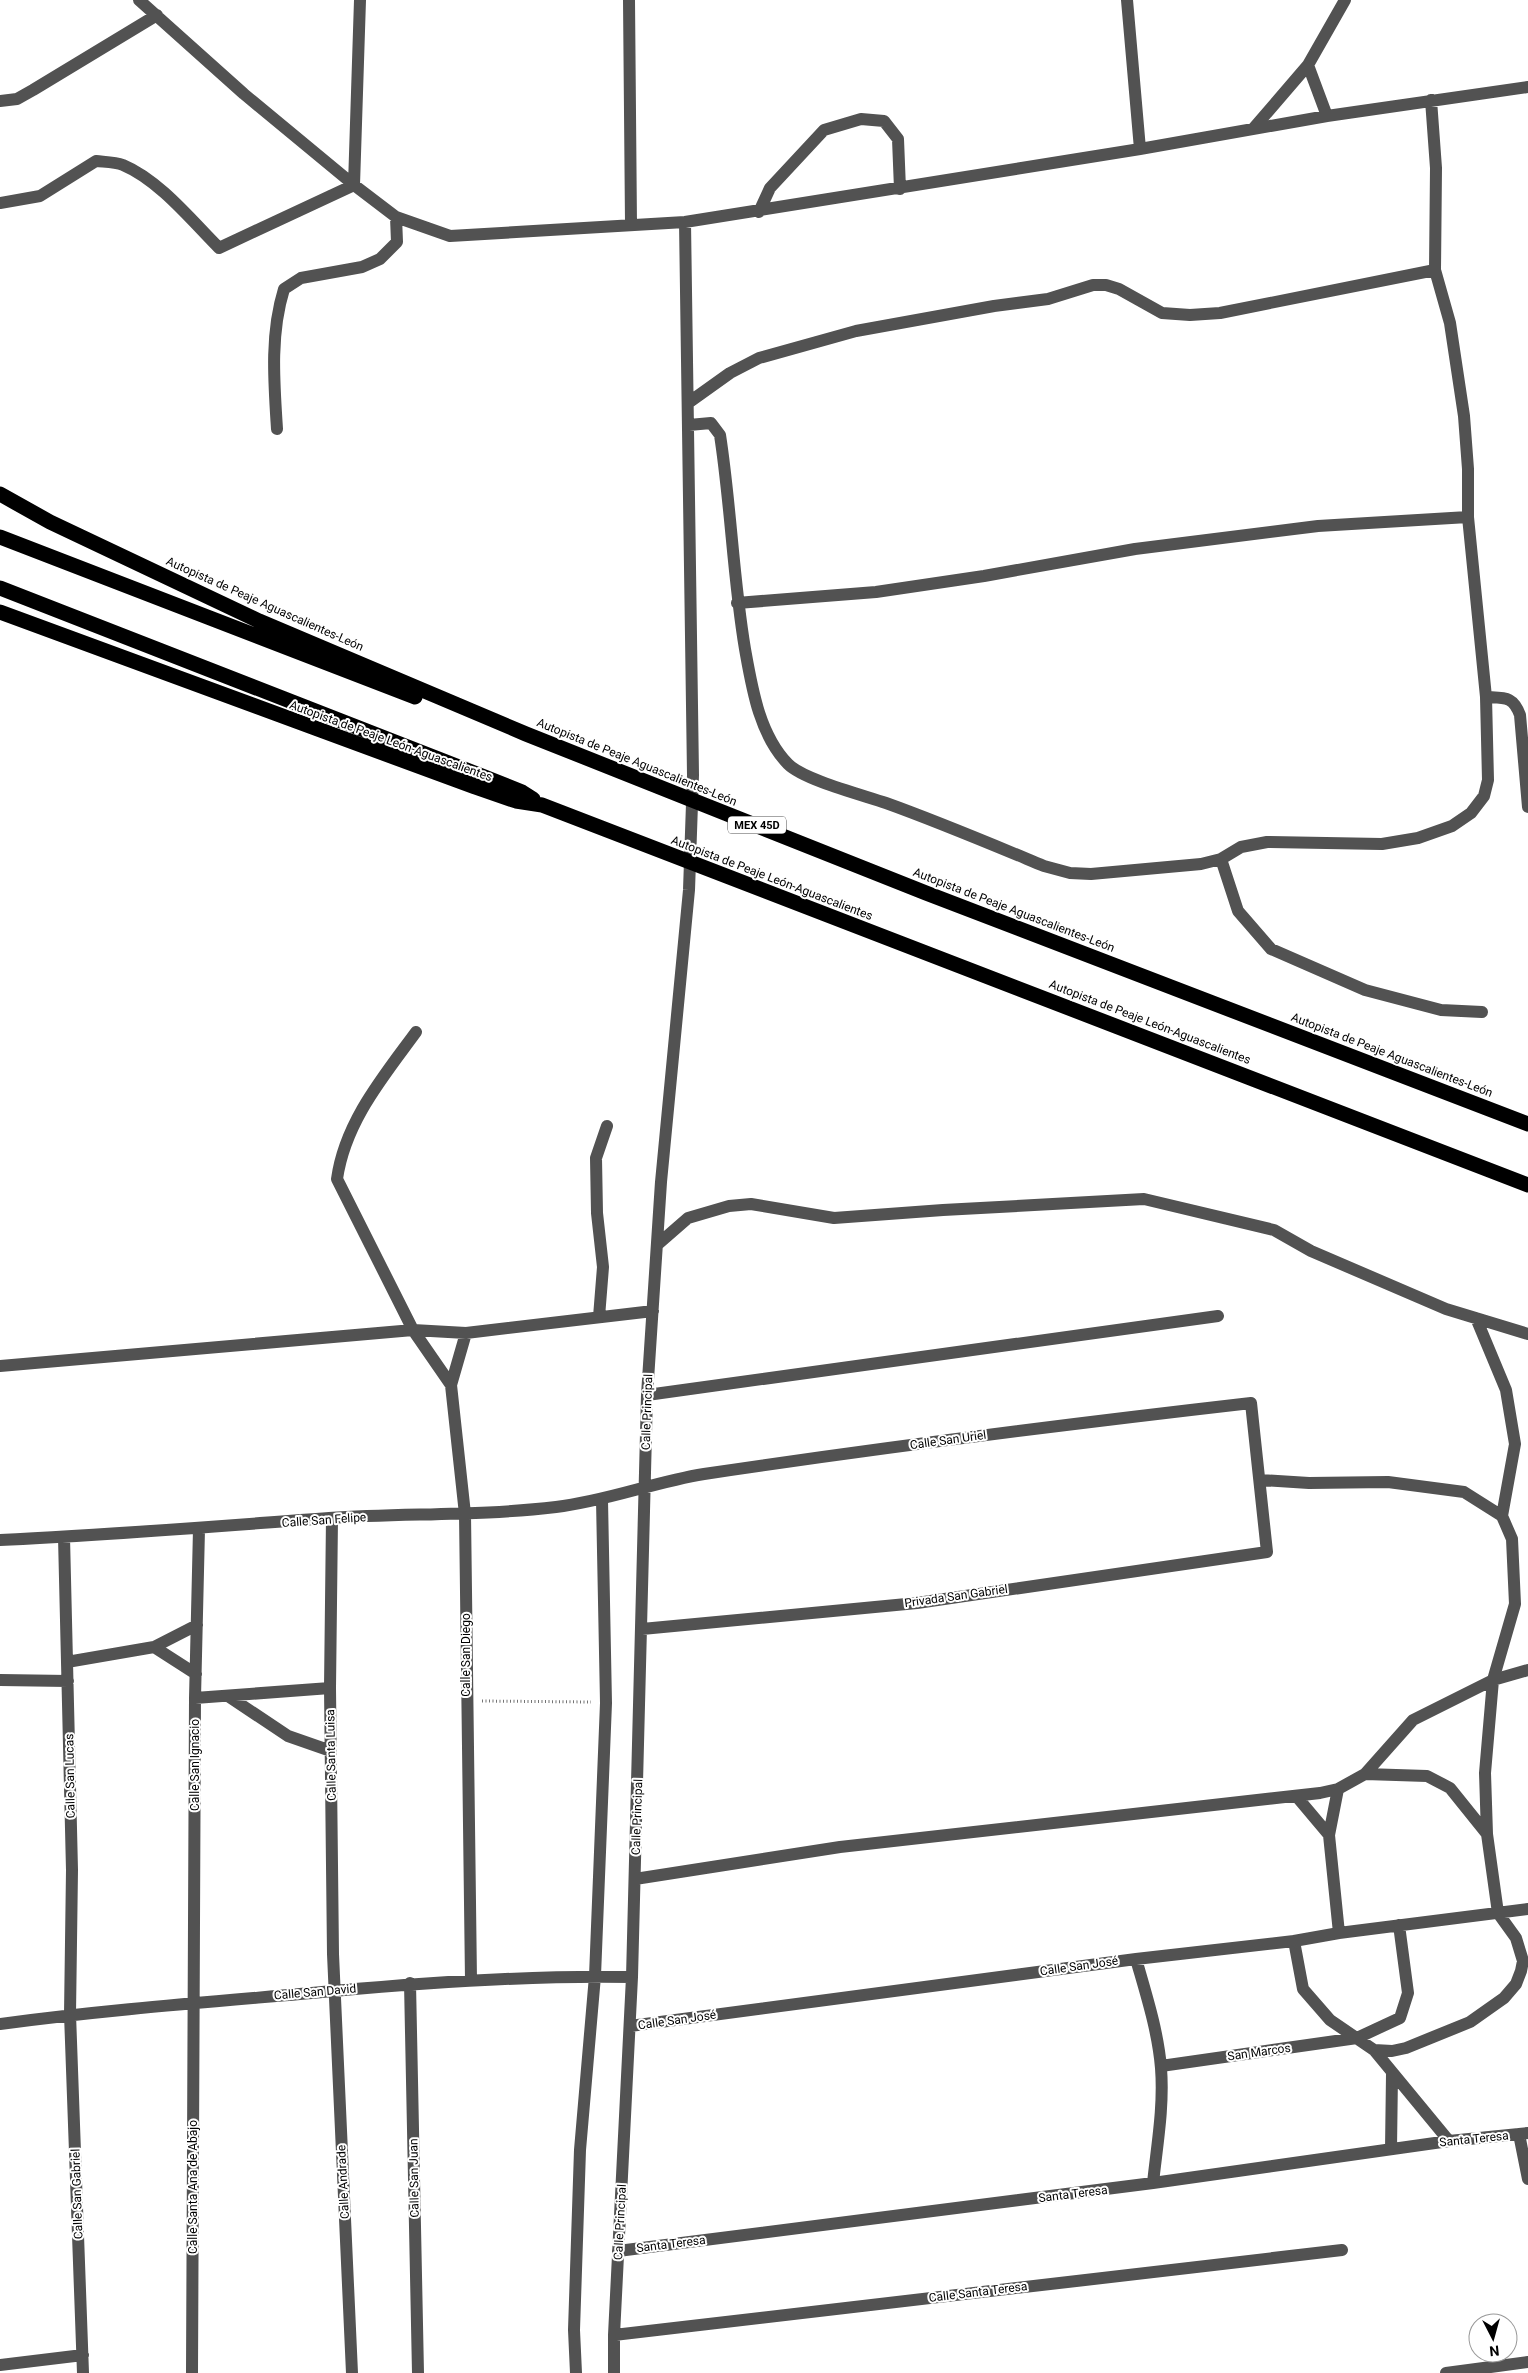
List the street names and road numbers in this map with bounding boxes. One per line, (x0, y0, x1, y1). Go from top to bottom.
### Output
street label: Autopista de Peaje Aguascalientes-León (164, 554, 366, 654)
street label: Autopista de Peaje León-Aguascalientes (288, 698, 494, 784)
street label: Autopista de Peaje Aguascalientes-León (535, 715, 739, 809)
road number: MEX 45D (728, 816, 786, 834)
street label: Autopista de Peaje León-Aguascalientes (669, 833, 875, 923)
street label: Autopista de Peaje Aguascalientes-León (911, 865, 1117, 955)
street label: Autopista de Peaje León-Aguascalientes (1047, 977, 1253, 1067)
street label: Autopista de Peaje Aguascalientes-León (1289, 1010, 1495, 1100)
street label: Calle Principal (639, 1374, 655, 1450)
street label: Calle San Uriel (909, 1428, 987, 1452)
street label: Calle San Felipe (281, 1510, 367, 1530)
street label: Privada San Gabriel (904, 1582, 1008, 1610)
street label: Calle San Diego (459, 1613, 473, 1697)
street label: Calle Santa Luisa (323, 1709, 339, 1801)
street label: Calle San Ignacio (188, 1719, 202, 1811)
street label: Calle San Lucas (62, 1734, 78, 1818)
street label: Calle Principal (629, 1779, 645, 1855)
street label: Calle San José (1039, 1954, 1119, 1978)
street label: Calle San David (273, 1981, 357, 2003)
street label: Calle San José (637, 2008, 717, 2032)
street label: San Marcos (1227, 2041, 1291, 2063)
street label: Calle Santa Ana de Abajo (186, 2120, 200, 2254)
street label: Santa Teresa (1439, 2128, 1509, 2150)
street label: Calle San Juan (406, 2138, 422, 2218)
street label: Calle Andrade (334, 2145, 352, 2219)
street label: Calle San Gabriel (68, 2149, 86, 2239)
street label: Santa Teresa (1038, 2183, 1108, 2205)
street label: Calle Principal (611, 2184, 629, 2260)
street label: Santa Teresa (636, 2233, 706, 2255)
street label: Calle Santa Teresa (928, 2279, 1028, 2305)

